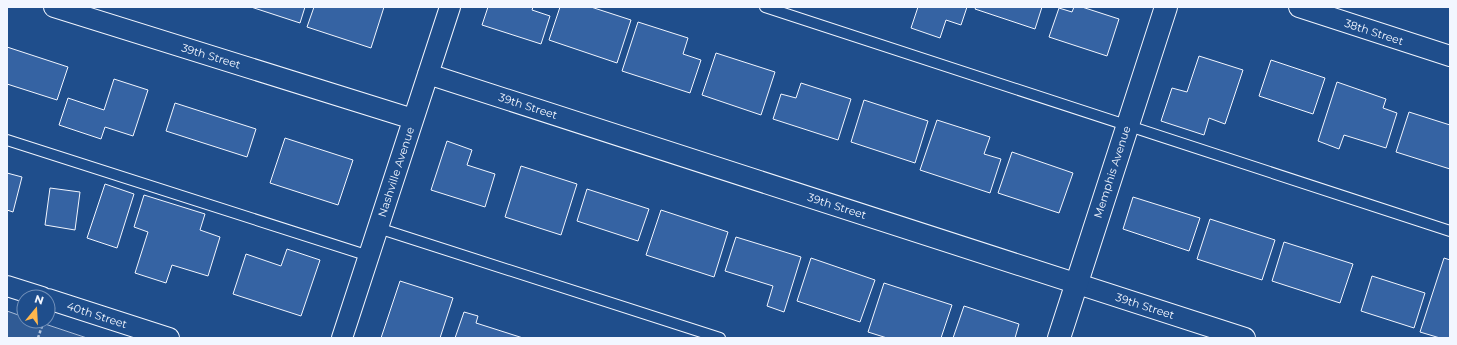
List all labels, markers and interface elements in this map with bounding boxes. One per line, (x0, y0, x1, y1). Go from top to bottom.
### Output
street label: 38th Street (1343, 16, 1406, 48)
street label: 39th Street (180, 40, 243, 72)
street label: 39th Street (497, 90, 560, 122)
street label: Memphis Avenue (1090, 124, 1134, 220)
street label: Nashville Avenue (375, 125, 417, 219)
street label: 39th Street (806, 190, 869, 222)
north arrow (16, 289, 56, 329)
street label: 39th Street (1114, 290, 1177, 322)
text: N (33, 291, 45, 308)
street label: 40th Street (65, 299, 129, 332)

